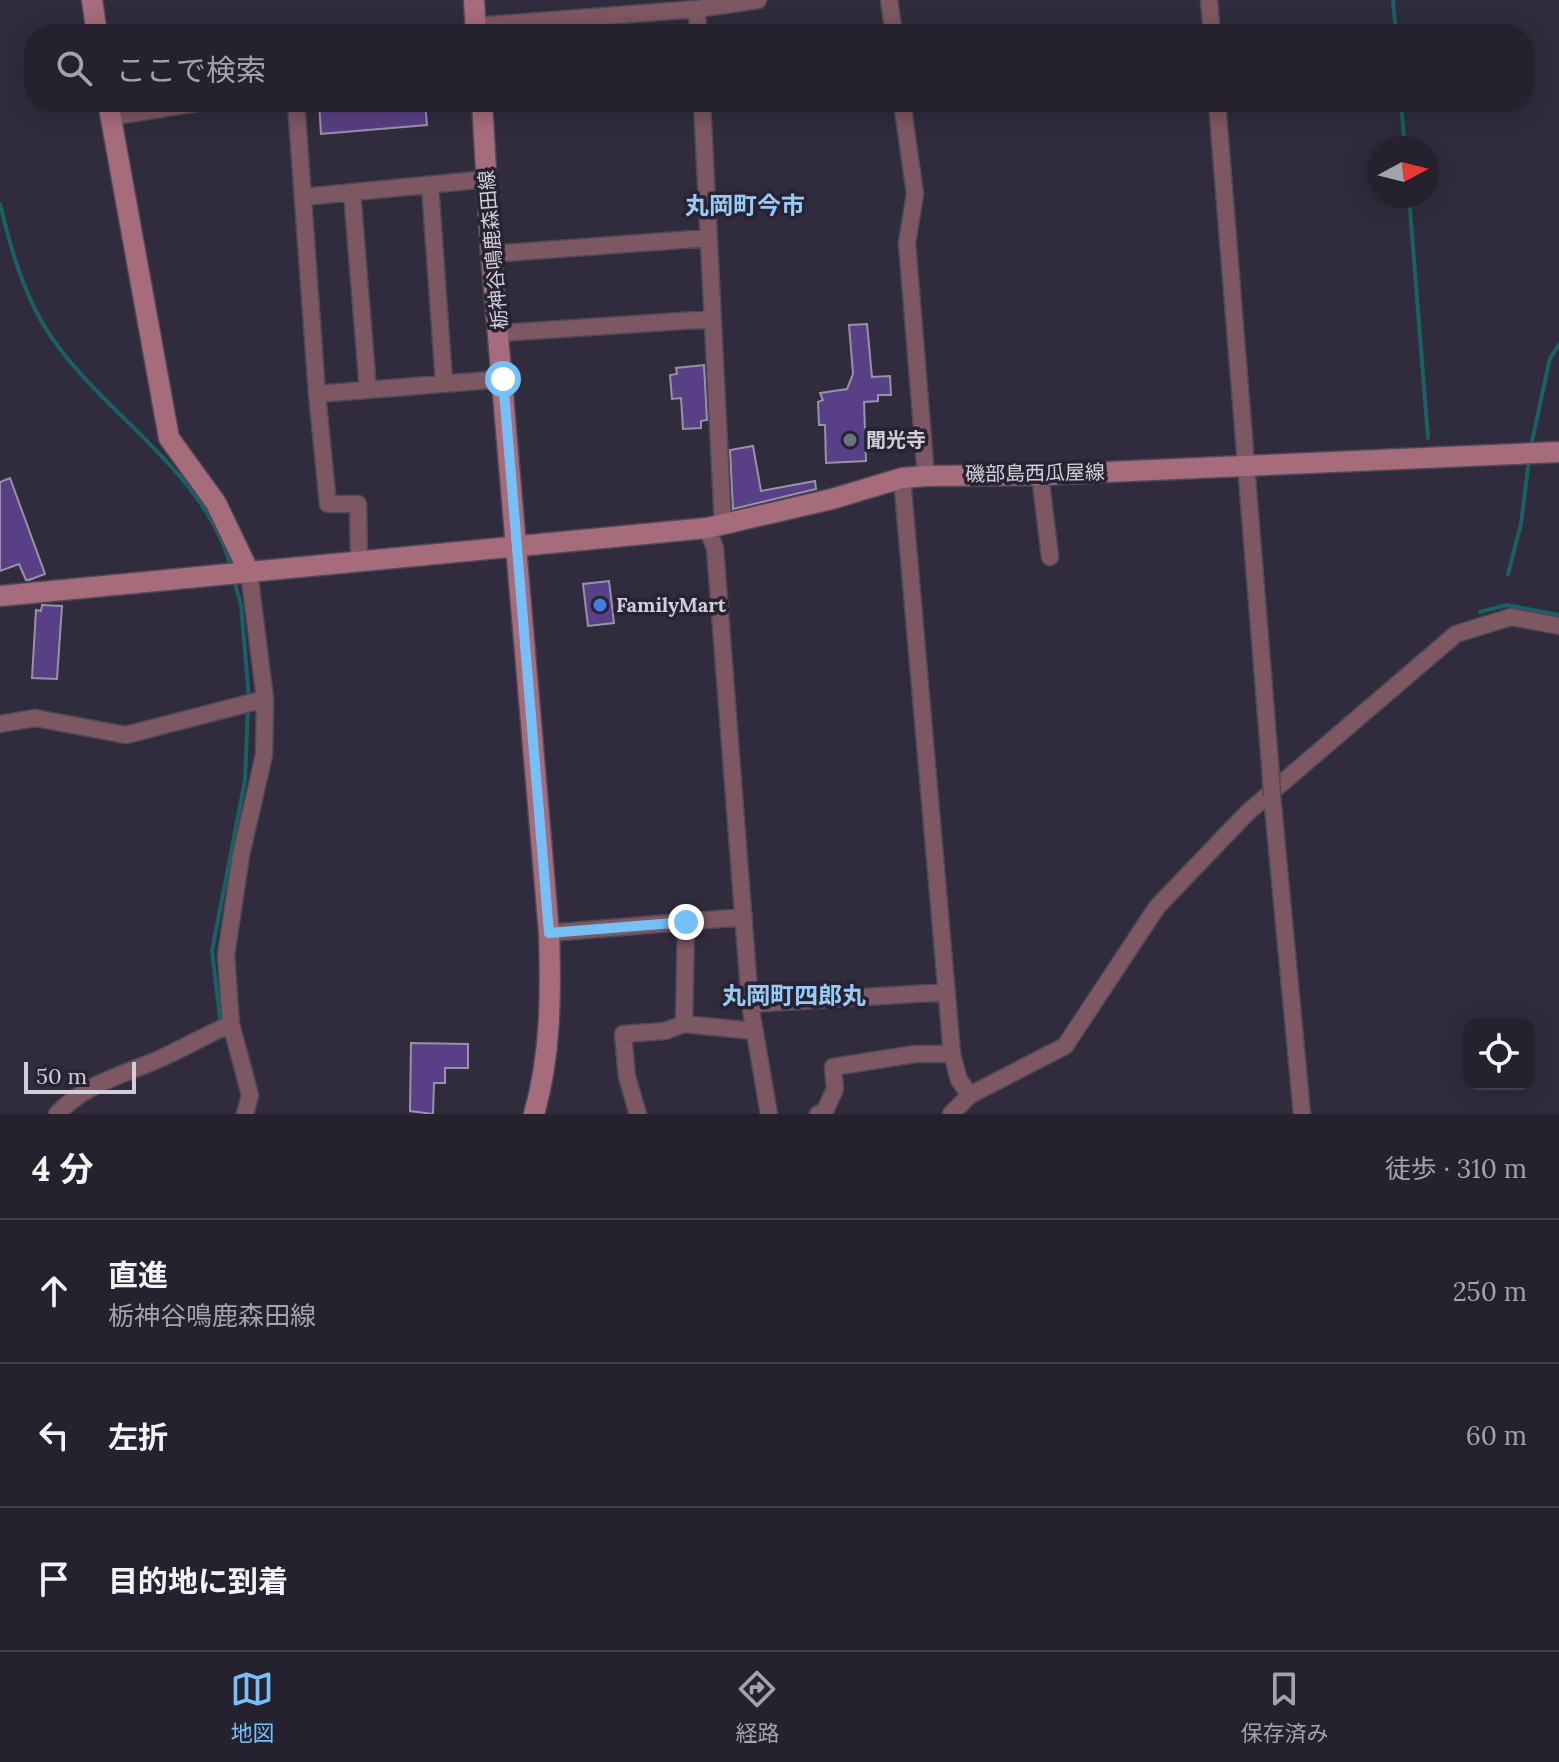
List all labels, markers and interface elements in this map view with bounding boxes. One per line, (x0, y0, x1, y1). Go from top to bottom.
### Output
search box (24, 24, 1535, 112)
icon: search (52, 46, 96, 90)
text: ここで検索 (116, 51, 266, 89)
north arrow (1367, 136, 1439, 208)
street label: 栃神谷鳴鹿森田線 (473, 169, 512, 331)
district label: 丸岡町今市 (685, 190, 805, 221)
route start (485, 361, 521, 397)
place label: 聞光寺 (866, 427, 926, 452)
marker: 聞光寺 (841, 431, 859, 449)
street label: 磯部島西瓜屋線 (965, 459, 1105, 486)
place label: FamilyMart (616, 592, 727, 617)
marker: FamilyMart (591, 596, 609, 614)
route end (668, 904, 704, 940)
district label: 丸岡町四郎丸 (722, 980, 866, 1011)
map controls (1463, 1018, 1535, 1090)
button: locate (1463, 1018, 1535, 1090)
scale bar (24, 1058, 136, 1094)
text: 50 m (36, 1062, 87, 1090)
text: 4 分 (32, 1147, 94, 1190)
text: 徒歩 · 310 m (1385, 1152, 1527, 1185)
text: 直進 (108, 1256, 168, 1294)
icon: ahead (32, 1269, 76, 1313)
text: 250 m (1453, 1275, 1527, 1308)
text: 栃神谷鳴鹿森田線 (108, 1299, 316, 1332)
icon: left (32, 1413, 76, 1457)
text: 左折 (108, 1418, 168, 1456)
text: 60 m (1466, 1419, 1527, 1452)
icon: arrive (32, 1557, 76, 1601)
text: 目的地に到着 (108, 1562, 288, 1600)
tab: 地図 (230, 1667, 275, 1747)
tab: 経路 (735, 1667, 780, 1747)
tab: 保存済み (1240, 1667, 1329, 1747)

